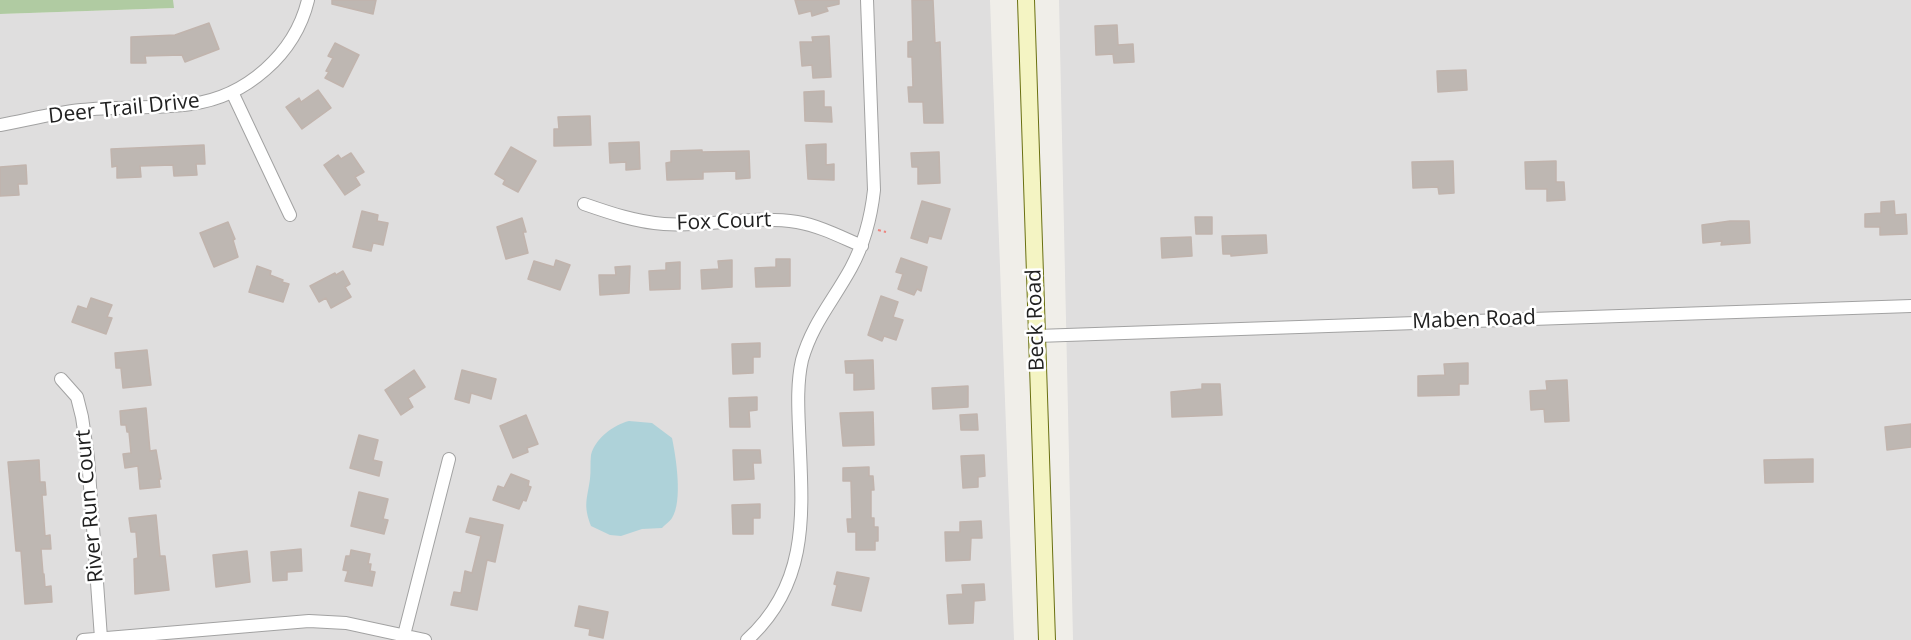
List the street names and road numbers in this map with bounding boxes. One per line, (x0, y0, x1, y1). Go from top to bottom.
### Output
street label: Deer Trail Drive (47, 89, 201, 129)
street label: Fox Court (676, 208, 772, 236)
street label: Beck Road (1022, 269, 1050, 371)
street label: Maben Road (1412, 305, 1536, 335)
street label: River Run Court (71, 428, 109, 584)

